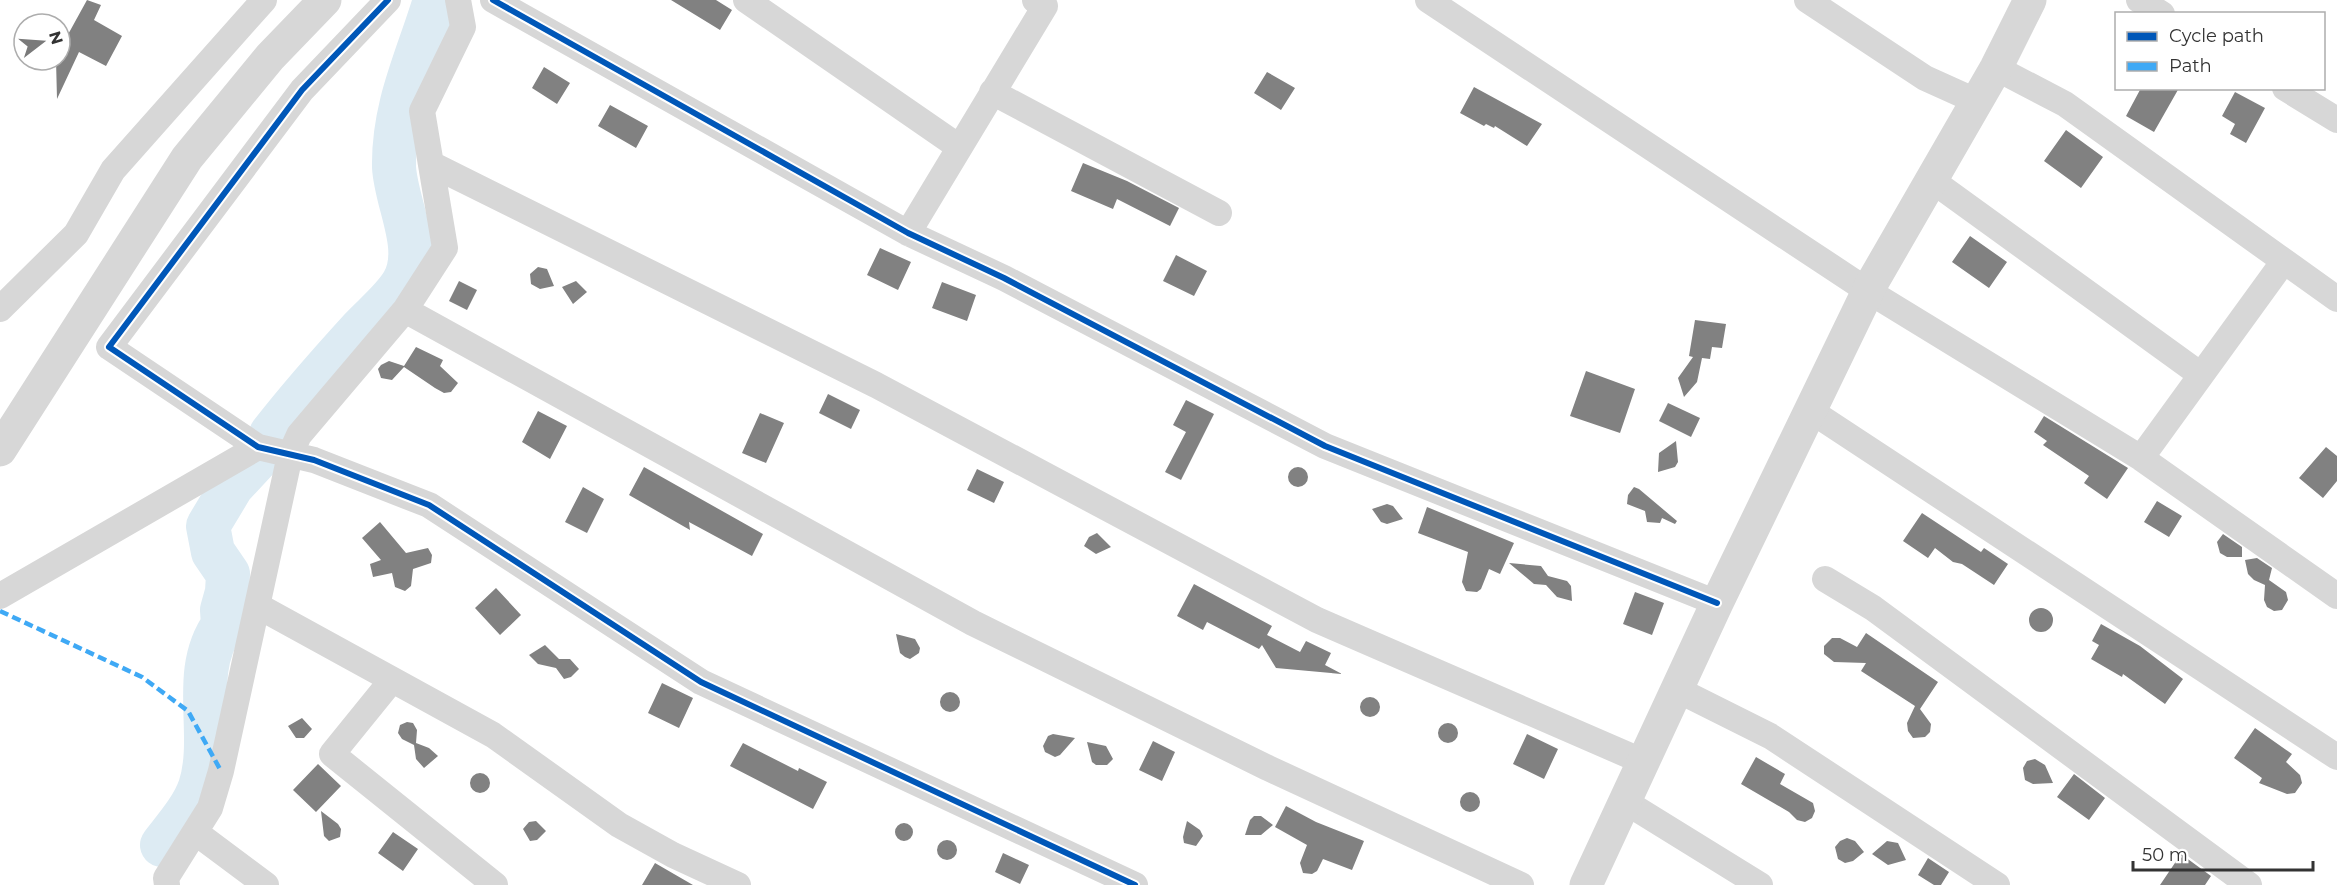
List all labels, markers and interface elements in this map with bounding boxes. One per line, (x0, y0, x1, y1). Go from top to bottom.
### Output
north arrow (12, 12, 72, 72)
legend (2115, 12, 2325, 90)
text: Cycle path (2169, 25, 2264, 47)
text: N (45, 29, 67, 47)
text: Path (2169, 55, 2212, 77)
scale bar (2133, 834, 2313, 872)
text: 50 m (2142, 844, 2188, 866)

